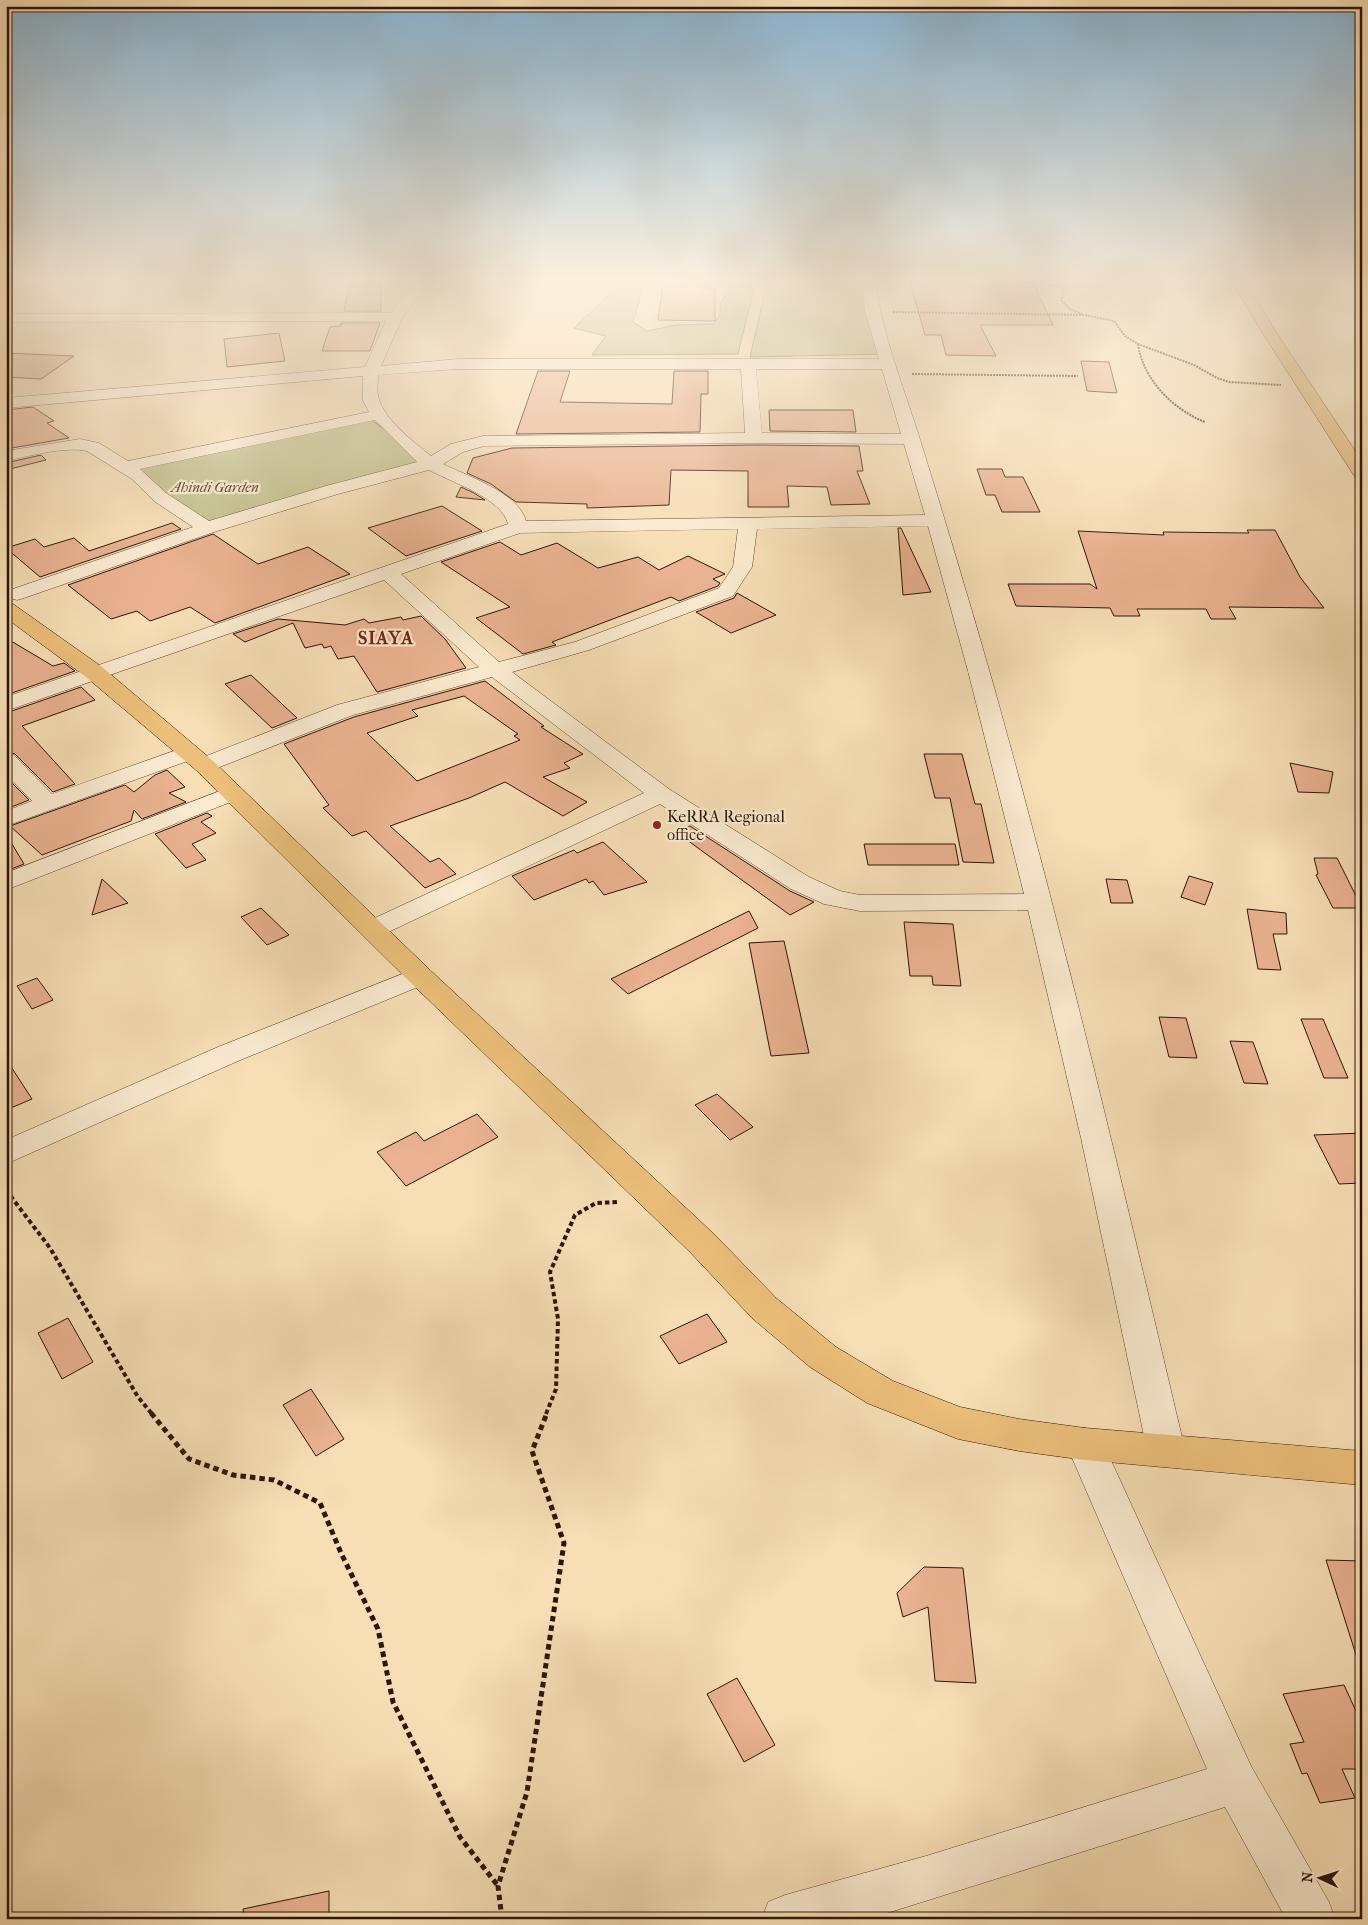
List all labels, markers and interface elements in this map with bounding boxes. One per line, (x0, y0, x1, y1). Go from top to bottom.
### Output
park label: Ahindi Garden (169, 479, 259, 496)
district label: SIAYA (358, 628, 414, 649)
place label: KeRRA Regional office (667, 807, 785, 844)
marker: KeRRA Regional office (651, 819, 663, 831)
north arrow (1296, 1852, 1346, 1902)
text: N (1299, 1871, 1316, 1883)

